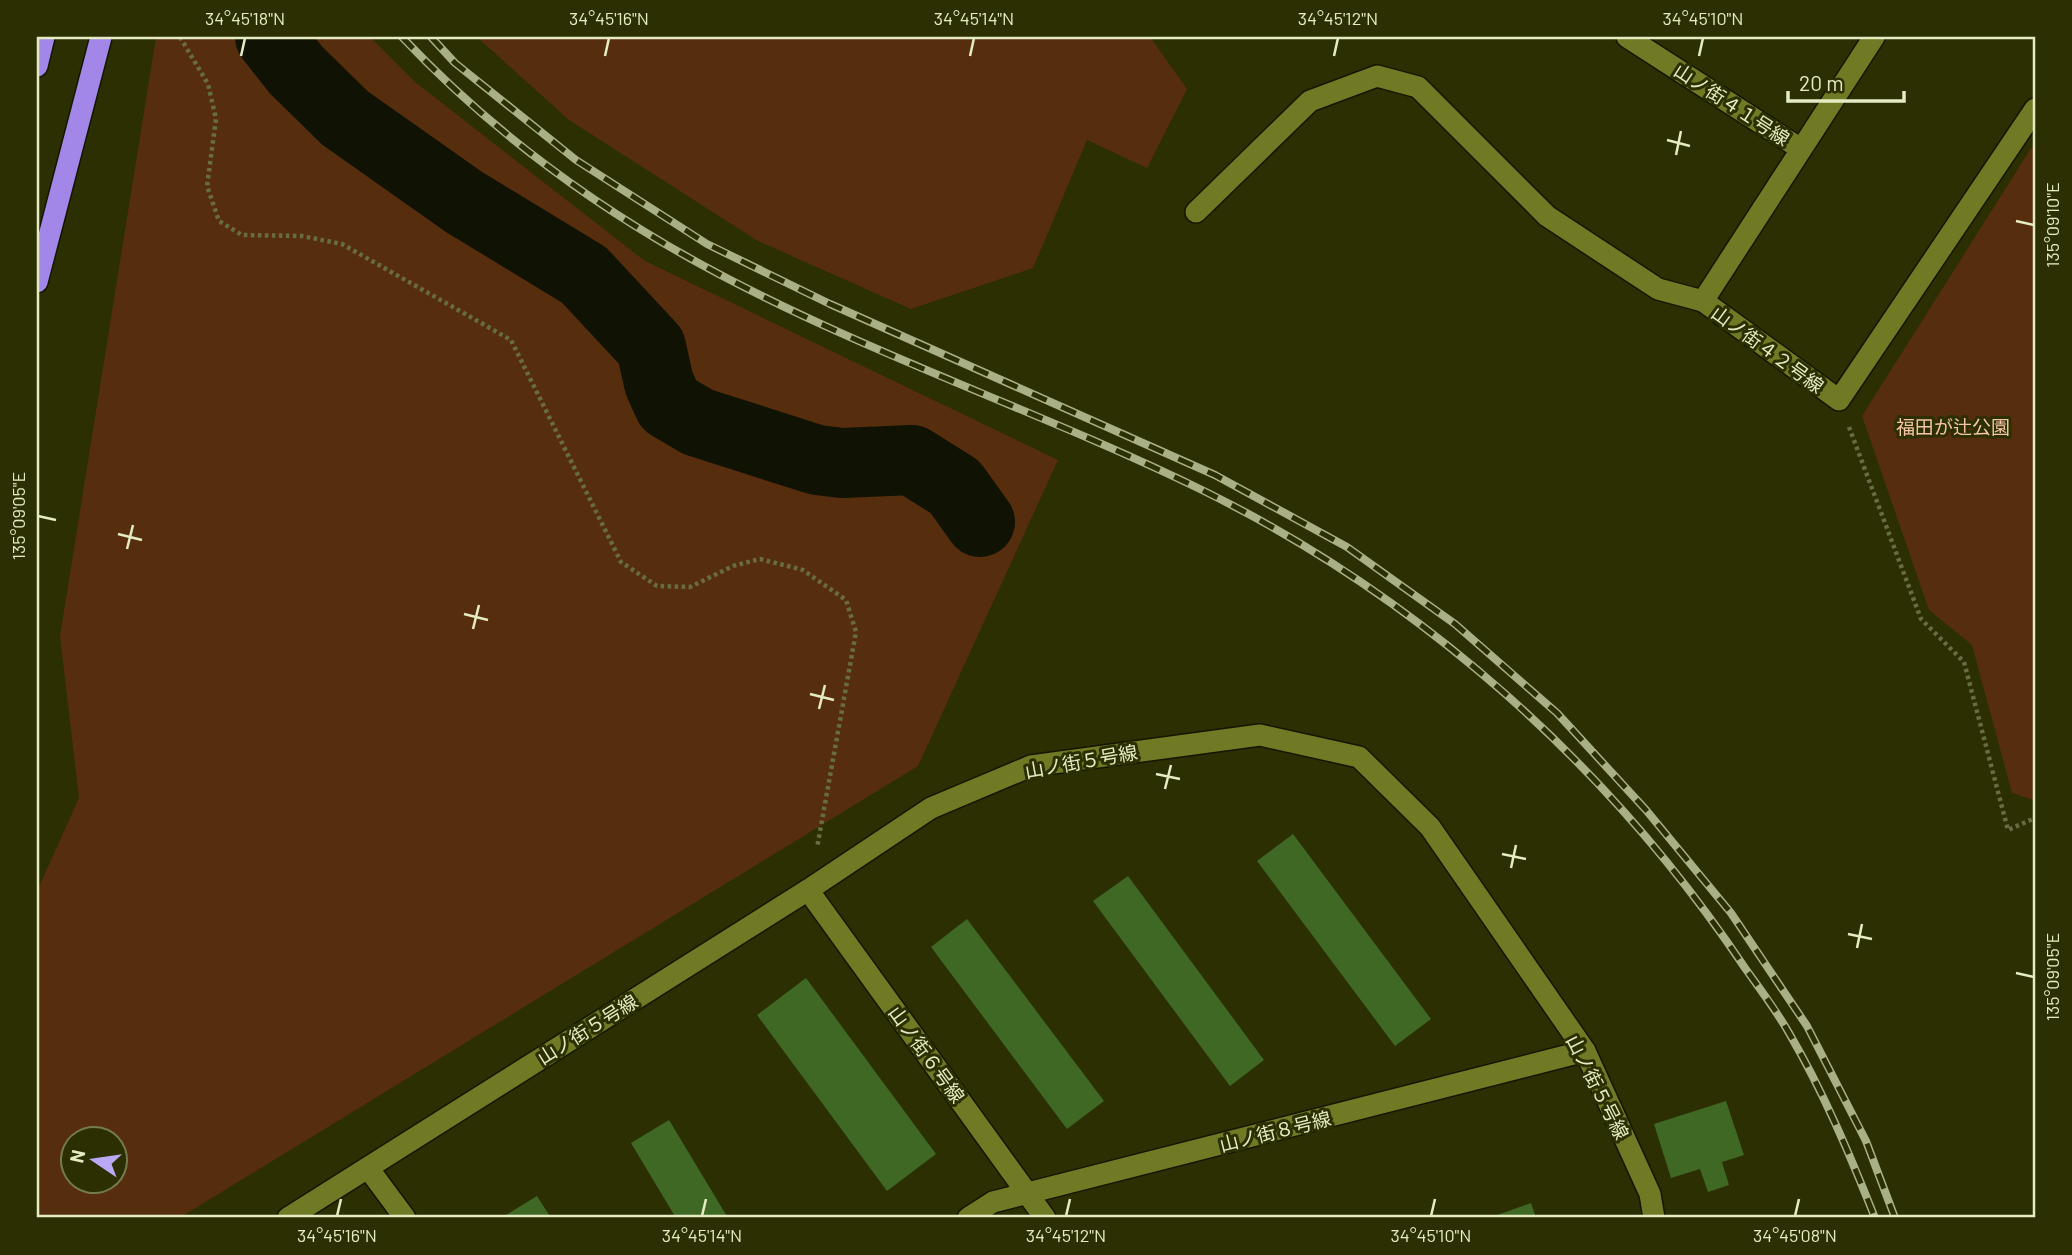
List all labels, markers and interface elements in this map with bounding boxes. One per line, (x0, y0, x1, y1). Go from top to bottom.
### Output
text: 34°45'18"N (205, 7, 285, 29)
text: 34°45'16"N (569, 7, 649, 29)
text: 34°45'14"N (934, 7, 1014, 29)
text: 34°45'12"N (1298, 7, 1378, 29)
text: 34°45'10"N (1663, 7, 1743, 29)
street label: 山ノ街４１号線 (1670, 58, 1794, 150)
scale bar (1788, 60, 1904, 104)
text: 20 m (1799, 70, 1844, 95)
text: 135°09'10"E (2041, 182, 2063, 268)
street label: 山ノ街４２号線 (1707, 301, 1829, 397)
park label: 福田が辻公園 (1896, 415, 2010, 438)
text: 135°09'05"E (7, 472, 29, 560)
street label: 山ノ街５号線 (1023, 740, 1139, 782)
text: 135°09'05"E (2041, 933, 2063, 1021)
street label: 山ノ街５号線 (533, 989, 641, 1069)
street label: 山ノ街６号線 (884, 1001, 970, 1107)
street label: 山ノ街５号線 (1562, 1031, 1634, 1143)
street label: 山ノ街８号線 (1217, 1106, 1333, 1156)
north arrow (60, 1126, 130, 1196)
text: N (64, 1147, 90, 1165)
text: 34°45'16"N (297, 1224, 377, 1246)
text: 34°45'14"N (662, 1224, 742, 1246)
text: 34°45'12"N (1026, 1224, 1106, 1246)
text: 34°45'10"N (1391, 1224, 1471, 1246)
text: 34°45'08"N (1753, 1224, 1837, 1246)

